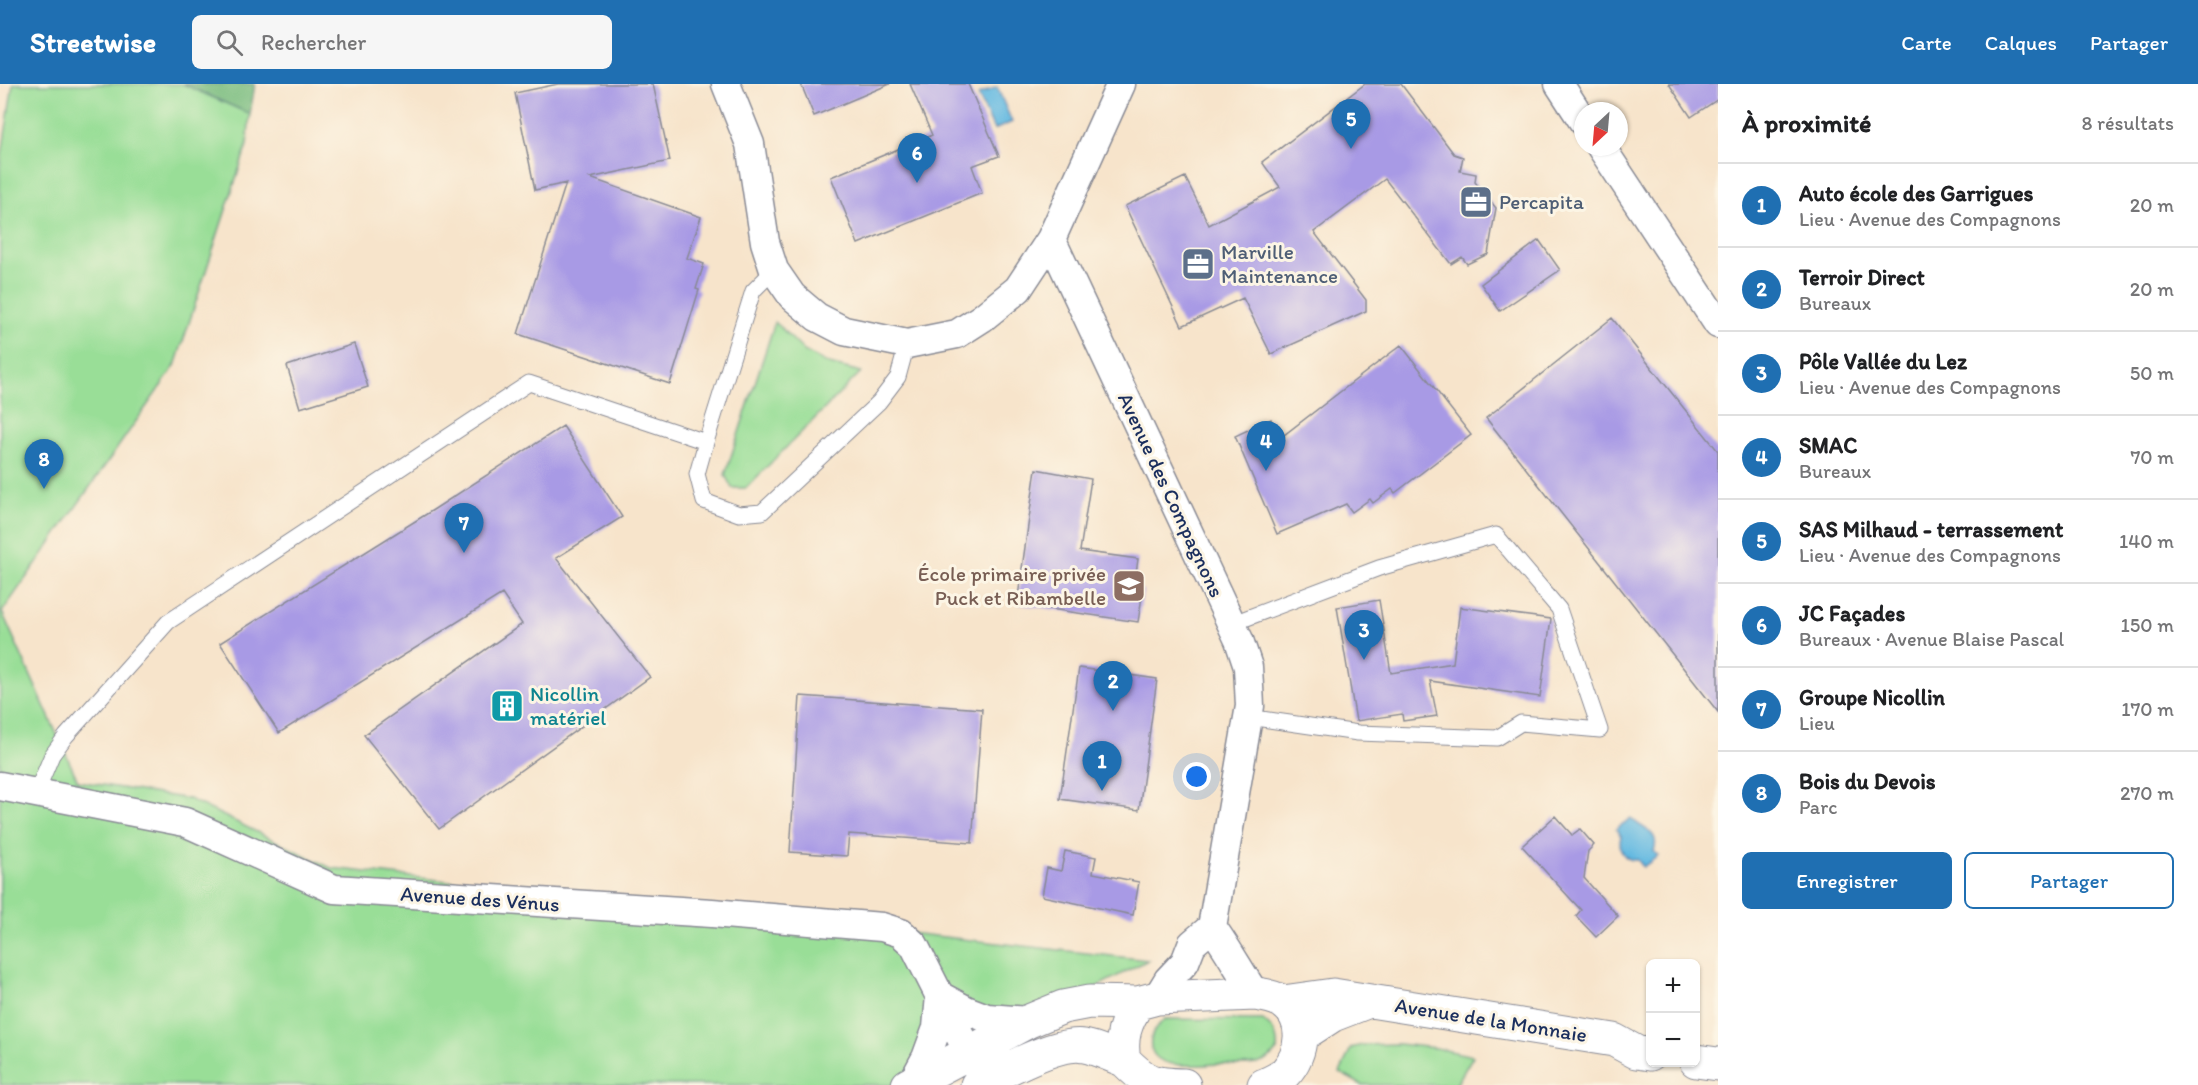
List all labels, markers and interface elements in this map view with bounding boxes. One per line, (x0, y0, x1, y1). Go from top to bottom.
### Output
search box (192, 15, 612, 69)
text: Streetwise (30, 25, 156, 59)
icon: search (213, 26, 246, 59)
text: Rechercher (261, 29, 366, 56)
text: Carte (1901, 30, 1952, 55)
text: Calques (1985, 30, 2057, 55)
text: Partager (2090, 30, 2168, 55)
pin: 5 (1332, 100, 1370, 149)
north arrow (1574, 102, 1628, 156)
text: À proximité (1742, 107, 1871, 139)
text: 8 résultats (2082, 111, 2174, 135)
pin: 6 (898, 134, 936, 183)
text: Auto école des Garrigues (1799, 180, 2034, 207)
office icon: Percapita (1458, 184, 1494, 220)
place label: Percapita (1499, 189, 1584, 214)
text: 1 (1757, 193, 1766, 217)
text: 20 m (2130, 193, 2174, 217)
text: Lieu · Avenue des Compagnons (1799, 207, 2061, 231)
place label: Marville Maintenance (1221, 239, 1338, 288)
office icon: Marville Maintenance (1180, 246, 1216, 282)
text: Terroir Direct (1799, 264, 1925, 291)
text: 2 (1756, 277, 1767, 301)
text: 20 m (2130, 277, 2174, 301)
text: Bureaux (1799, 291, 1871, 315)
text: Pôle Vallée du Lez (1799, 348, 1967, 375)
text: 3 (1756, 361, 1767, 385)
text: 50 m (2130, 361, 2174, 385)
text: Lieu · Avenue des Compagnons (1799, 375, 2061, 399)
street label: Avenue des Compagnons (1113, 388, 1230, 601)
pin: 4 (1246, 422, 1286, 471)
text: SMAC (1799, 432, 1857, 459)
pin: 8 (24, 440, 63, 489)
text: 4 (1755, 445, 1768, 469)
text: 70 m (2130, 445, 2174, 469)
text: Bureaux (1799, 459, 1871, 483)
pin: 7 (444, 504, 484, 553)
text: SAS Milhaud - terrassement (1799, 516, 2063, 543)
text: 5 (1756, 529, 1767, 553)
text: 140 m (2119, 529, 2174, 553)
text: Lieu · Avenue des Compagnons (1799, 543, 2061, 567)
place label: École primaire privée Puck et Ribambelle (918, 561, 1106, 610)
school or university icon: École primaire privée Puck et Ribambelle (1111, 568, 1147, 604)
text: JC Façades (1799, 600, 1905, 627)
pin: 3 (1344, 610, 1384, 660)
text: 6 (1756, 613, 1767, 637)
text: 150 m (2121, 613, 2174, 637)
text: Bureaux · Avenue Blaise Pascal (1799, 627, 2064, 651)
pin: 2 (1094, 662, 1132, 711)
place label: Nicollin matériel (530, 681, 606, 730)
text: Groupe Nicollin (1799, 684, 1945, 711)
building icon: Nicollin matériel (489, 688, 525, 724)
text: 7 (1757, 697, 1766, 721)
text: 170 m (2121, 697, 2174, 721)
text: Lieu (1799, 711, 1835, 735)
pin: 1 (1082, 742, 1122, 791)
your location (1182, 762, 1211, 791)
text: Bois du Devois (1799, 768, 1936, 795)
text: 8 (1756, 781, 1767, 805)
text: 270 m (2120, 781, 2174, 805)
text: Parc (1799, 795, 1837, 819)
button: Enregistrer (1742, 852, 1952, 909)
button: Partager (1964, 852, 2174, 909)
street label: Avenue des Vénus (400, 880, 560, 917)
map controls (1646, 959, 1700, 1067)
button: + (1646, 959, 1700, 1013)
street label: Avenue de la Monnaie (1393, 992, 1589, 1047)
button: − (1646, 1013, 1700, 1067)

